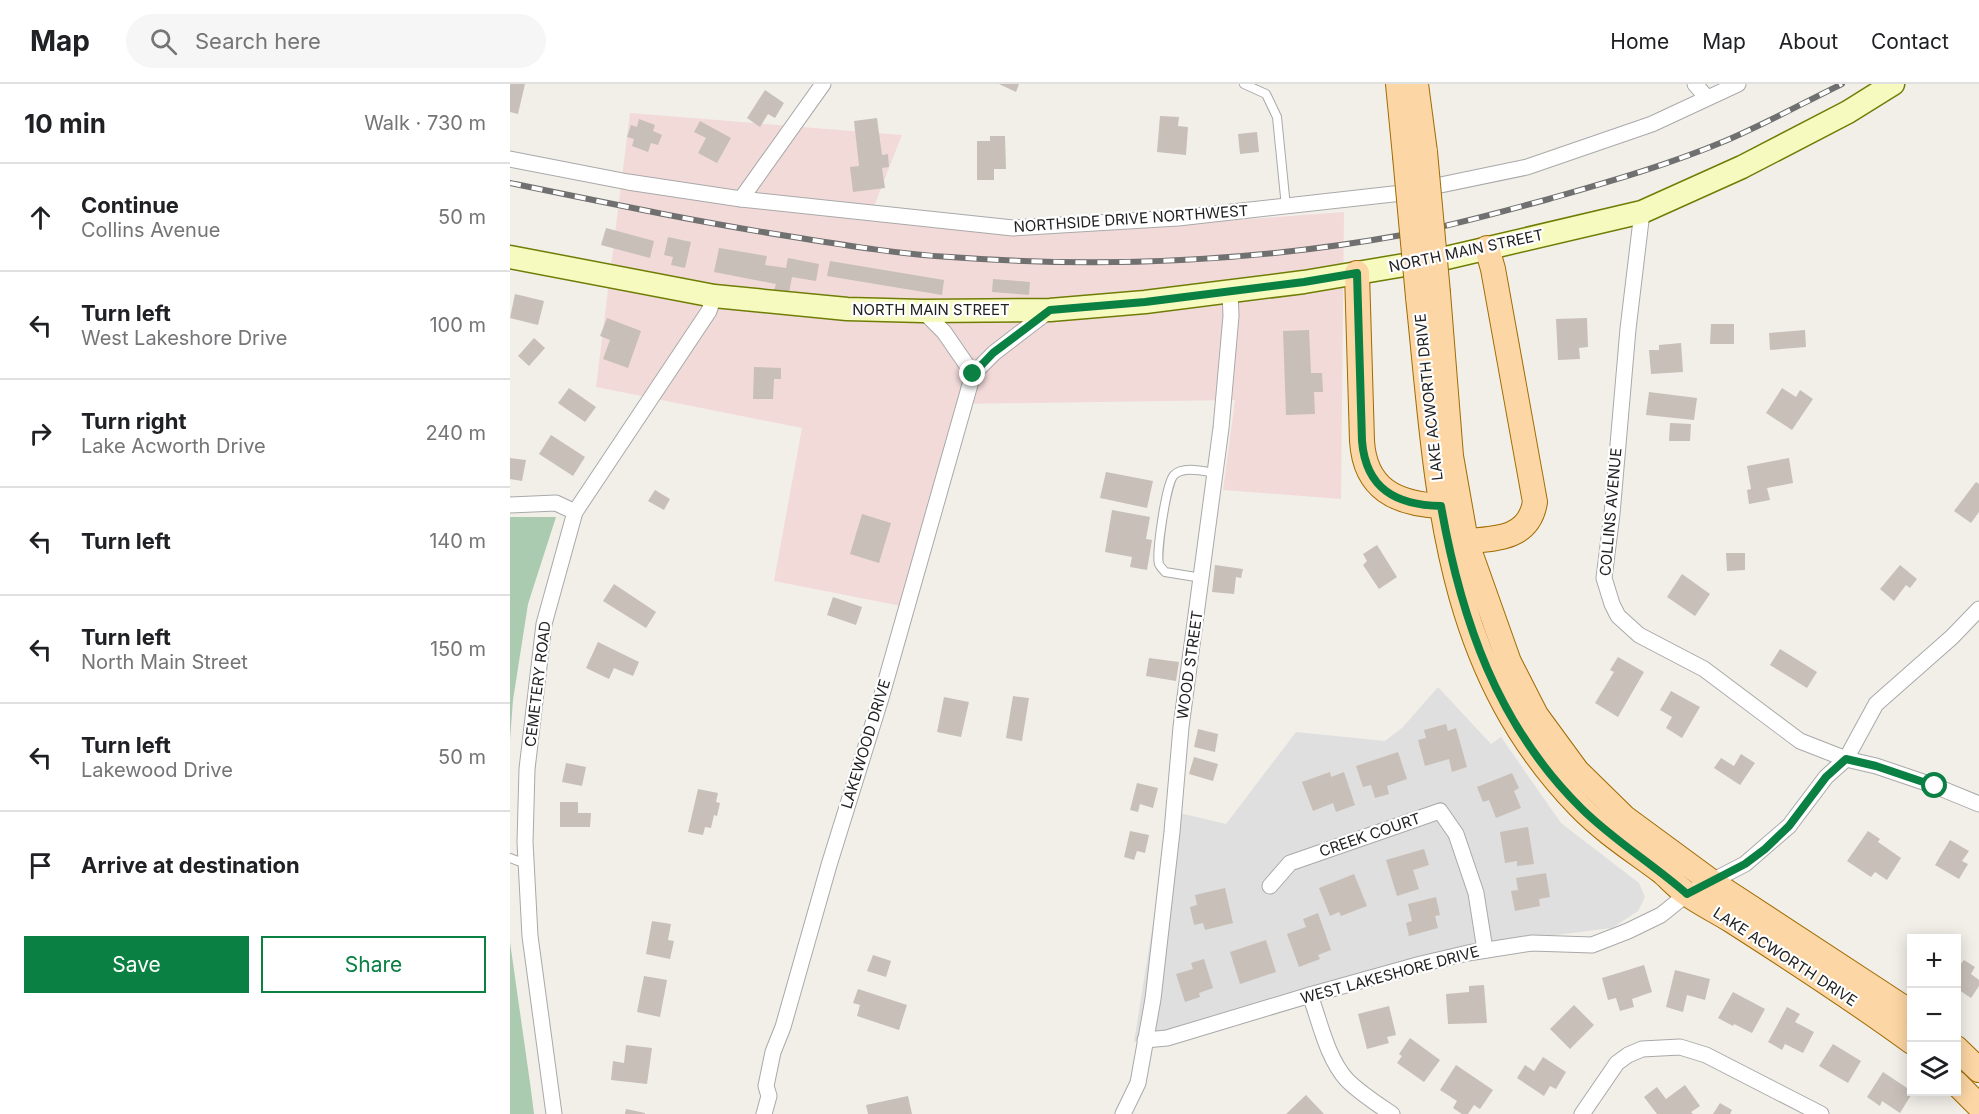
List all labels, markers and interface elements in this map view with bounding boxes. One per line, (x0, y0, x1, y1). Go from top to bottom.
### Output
search box (126, 14, 546, 68)
text: Map (30, 24, 90, 58)
icon: search (147, 25, 180, 58)
text: Search here (195, 28, 321, 54)
text: Home (1610, 29, 1669, 54)
text: Map (1702, 29, 1746, 54)
text: About (1779, 29, 1838, 54)
text: Contact (1871, 29, 1949, 54)
text: 10 min (24, 108, 106, 139)
text: Walk · 730 m (364, 111, 486, 135)
text: Continue (81, 192, 179, 218)
icon: ahead (24, 201, 57, 234)
street label: NORTHSIDE DRIVE NORTHWEST (1013, 201, 1249, 236)
text: 50 m (438, 205, 486, 229)
text: Collins Avenue (81, 218, 220, 242)
street label: NORTH MAIN STREET (1387, 225, 1545, 276)
text: Turn left (81, 300, 171, 326)
street label: NORTH MAIN STREET (852, 300, 1010, 319)
icon: left (24, 309, 57, 342)
text: 100 m (429, 313, 486, 337)
street label: LAKE ACWORTH DRIVE (1410, 313, 1447, 481)
text: West Lakeshore Drive (81, 326, 287, 350)
route end (959, 360, 985, 386)
text: Turn right (81, 408, 187, 434)
icon: right (24, 417, 57, 450)
text: 240 m (425, 421, 486, 445)
text: Lake Acworth Drive (81, 434, 266, 458)
street label: COLLINS AVENUE (1595, 447, 1626, 577)
icon: left (24, 525, 57, 558)
text: Turn left (81, 528, 171, 554)
text: 140 m (429, 529, 486, 553)
street label: WOOD STREET (1172, 609, 1207, 720)
street label: CEMETERY ROAD (520, 620, 555, 748)
text: Turn left (81, 624, 171, 650)
icon: left (24, 633, 57, 666)
text: 150 m (430, 637, 486, 661)
text: North Main Street (81, 650, 248, 674)
street label: LAKEWOOD DRIVE (837, 677, 894, 811)
text: Turn left (81, 732, 171, 758)
icon: left (24, 741, 57, 774)
text: 50 m (438, 745, 486, 769)
text: Lakewood Drive (81, 758, 233, 782)
route start (1921, 772, 1947, 798)
street label: CREEK COURT (1317, 808, 1423, 861)
icon: arrive (24, 849, 57, 882)
text: Arrive at destination (81, 852, 300, 878)
street label: LAKE ACWORTH DRIVE (1710, 903, 1861, 1010)
map controls (1907, 934, 1961, 1096)
button: + (1907, 934, 1961, 988)
button: Save (24, 936, 249, 993)
button: Share (261, 936, 486, 993)
street label: WEST LAKESHORE DRIVE (1298, 941, 1481, 1008)
button: − (1907, 988, 1961, 1042)
button: layers (1907, 1042, 1961, 1096)

